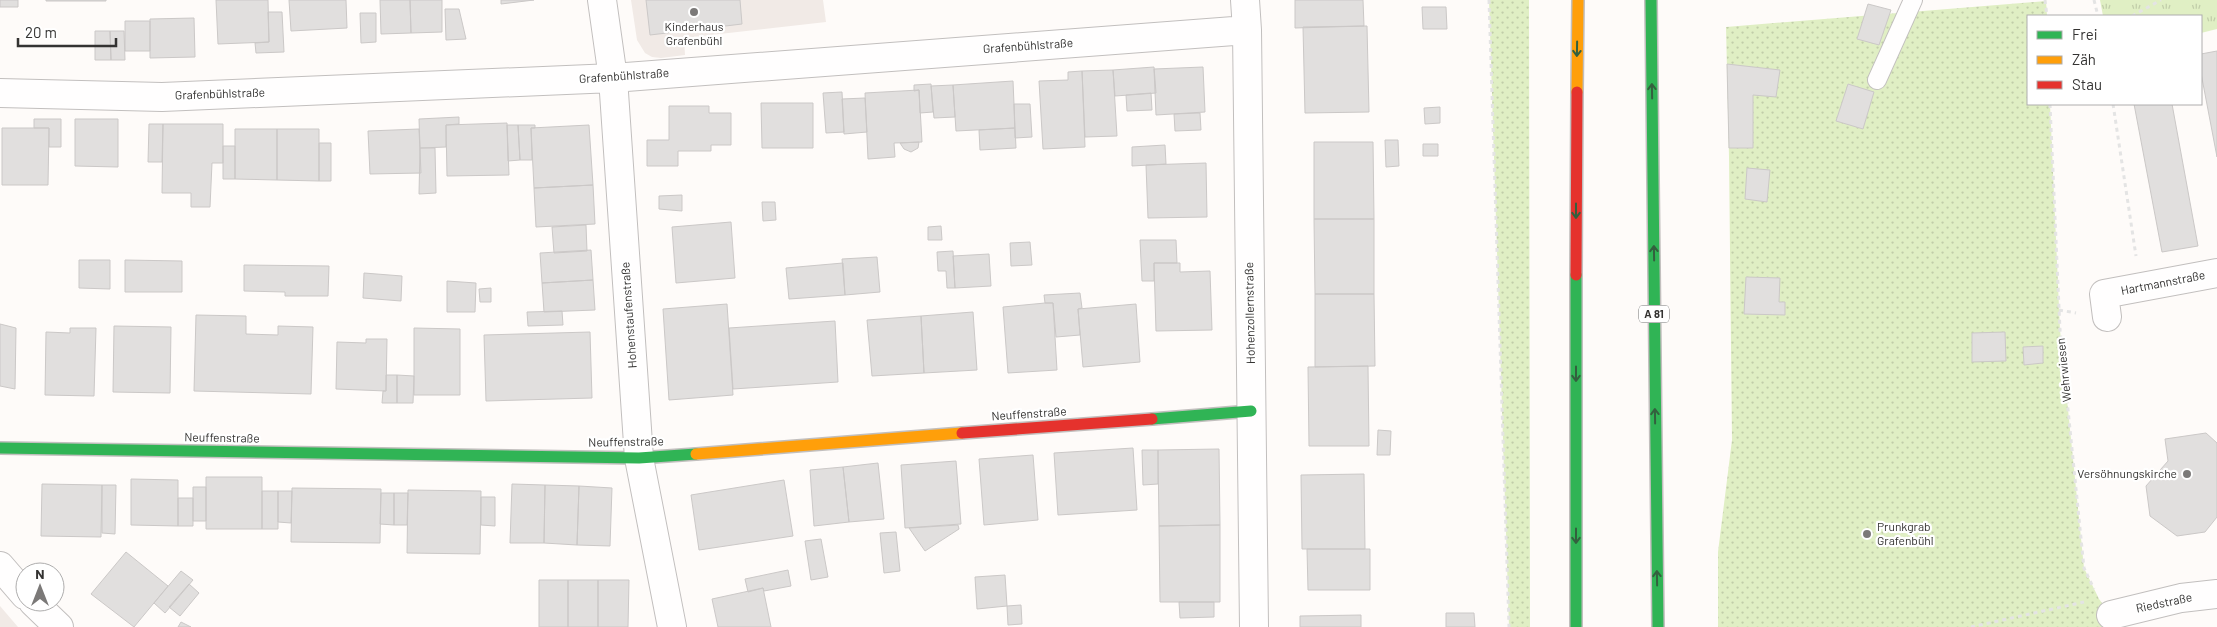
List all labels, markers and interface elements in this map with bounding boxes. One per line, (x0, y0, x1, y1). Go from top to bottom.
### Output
marker: Kinderhaus Grafenbühl (688, 6, 700, 18)
scale bar (18, 15, 115, 47)
legend (2027, 15, 2202, 105)
place label: Kinderhaus Grafenbühl (665, 19, 724, 47)
text: 20 m (25, 23, 57, 41)
text: Frei (2072, 25, 2098, 43)
street label: Grafenbühlstraße (982, 35, 1073, 55)
one-way arrow (1573, 40, 1582, 56)
text: Zäh (2072, 50, 2096, 68)
street label: Grafenbühlstraße (578, 65, 669, 85)
text: Stau (2072, 75, 2102, 93)
one-way arrow (1647, 83, 1657, 100)
street label: Grafenbühlstraße (175, 84, 265, 102)
one-way arrow (1571, 202, 1581, 219)
one-way arrow (1649, 246, 1658, 262)
street label: Hohenstaufenstraße (617, 261, 639, 369)
street label: Hohenzollernstraße (1241, 262, 1257, 364)
street label: Hartmannstraße (2119, 267, 2206, 297)
road number: A 81 (1639, 306, 1669, 322)
street label: Wehrwiesen (2053, 337, 2073, 403)
one-way arrow (1571, 365, 1581, 381)
street label: Neuffenstraße (991, 403, 1067, 423)
one-way arrow (1650, 408, 1660, 424)
street label: Neuffenstraße (184, 429, 260, 445)
street label: Neuffenstraße (588, 433, 664, 449)
place label: Versöhnungskirche (2077, 466, 2177, 480)
marker: Versöhnungskirche (2181, 468, 2193, 480)
place label: Prunkgrab Grafenbühl (1877, 519, 1934, 547)
one-way arrow (1571, 528, 1581, 544)
marker: Prunkgrab Grafenbühl (1861, 528, 1873, 540)
north arrow (15, 562, 65, 612)
text: N (35, 565, 45, 582)
one-way arrow (1652, 571, 1662, 587)
street label: Riedstraße (2134, 589, 2193, 615)

